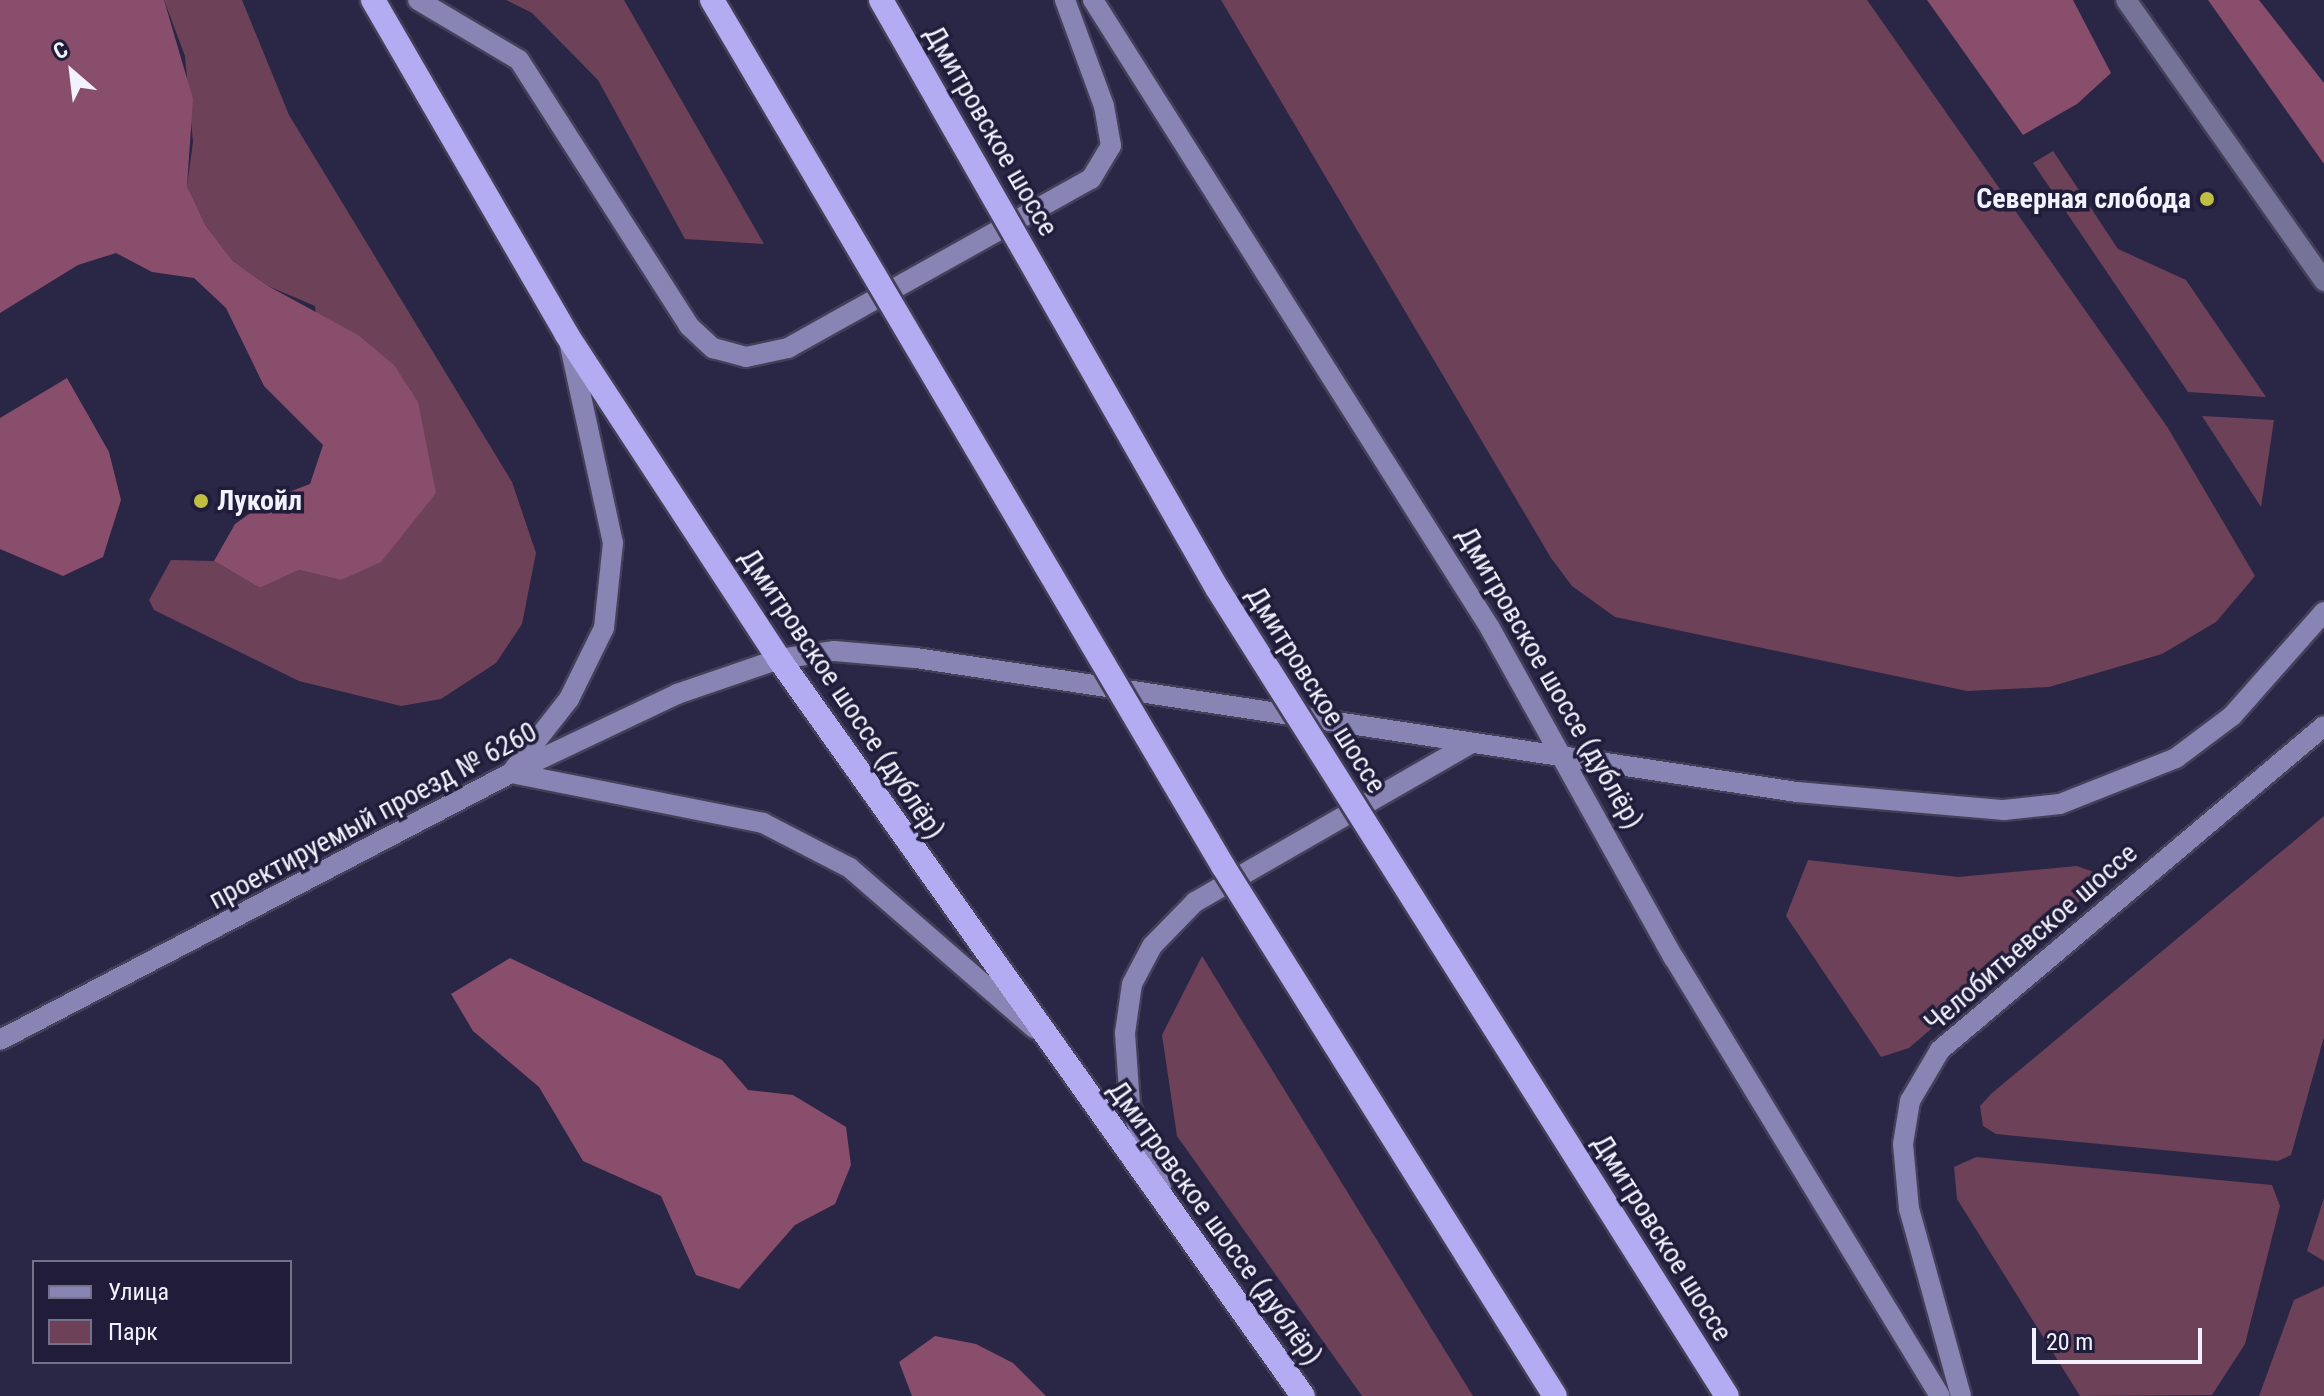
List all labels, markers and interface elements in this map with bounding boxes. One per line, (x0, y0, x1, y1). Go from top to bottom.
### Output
street label: Дмитровское шоссе (917, 20, 1065, 242)
north arrow (32, 32, 112, 112)
text: С (49, 36, 72, 64)
place label: Северная слобода (1976, 182, 2191, 216)
marker: Северная слобода (2198, 190, 2216, 208)
place label: Лукойл (217, 484, 302, 518)
marker: Лукойл (192, 492, 210, 510)
street label: Дмитровское шоссе (дублёр) (1450, 521, 1650, 835)
street label: Дмитровское шоссе (дублёр) (732, 543, 952, 845)
street label: Дмитровское шоссе (1239, 581, 1393, 799)
street label: проектируемый проезд № 6260 (203, 715, 543, 917)
street label: Челобитьевское шоссе (1918, 836, 2144, 1040)
street label: Дмитровское шоссе (дублёр) (1101, 1074, 1329, 1372)
street label: Дмитровское шоссе (1585, 1129, 1739, 1347)
legend (32, 1260, 292, 1364)
text: Улица (108, 1278, 169, 1306)
scale bar (2036, 1312, 2206, 1362)
text: Парк (108, 1318, 158, 1346)
text: 20 m (2046, 1328, 2093, 1356)

